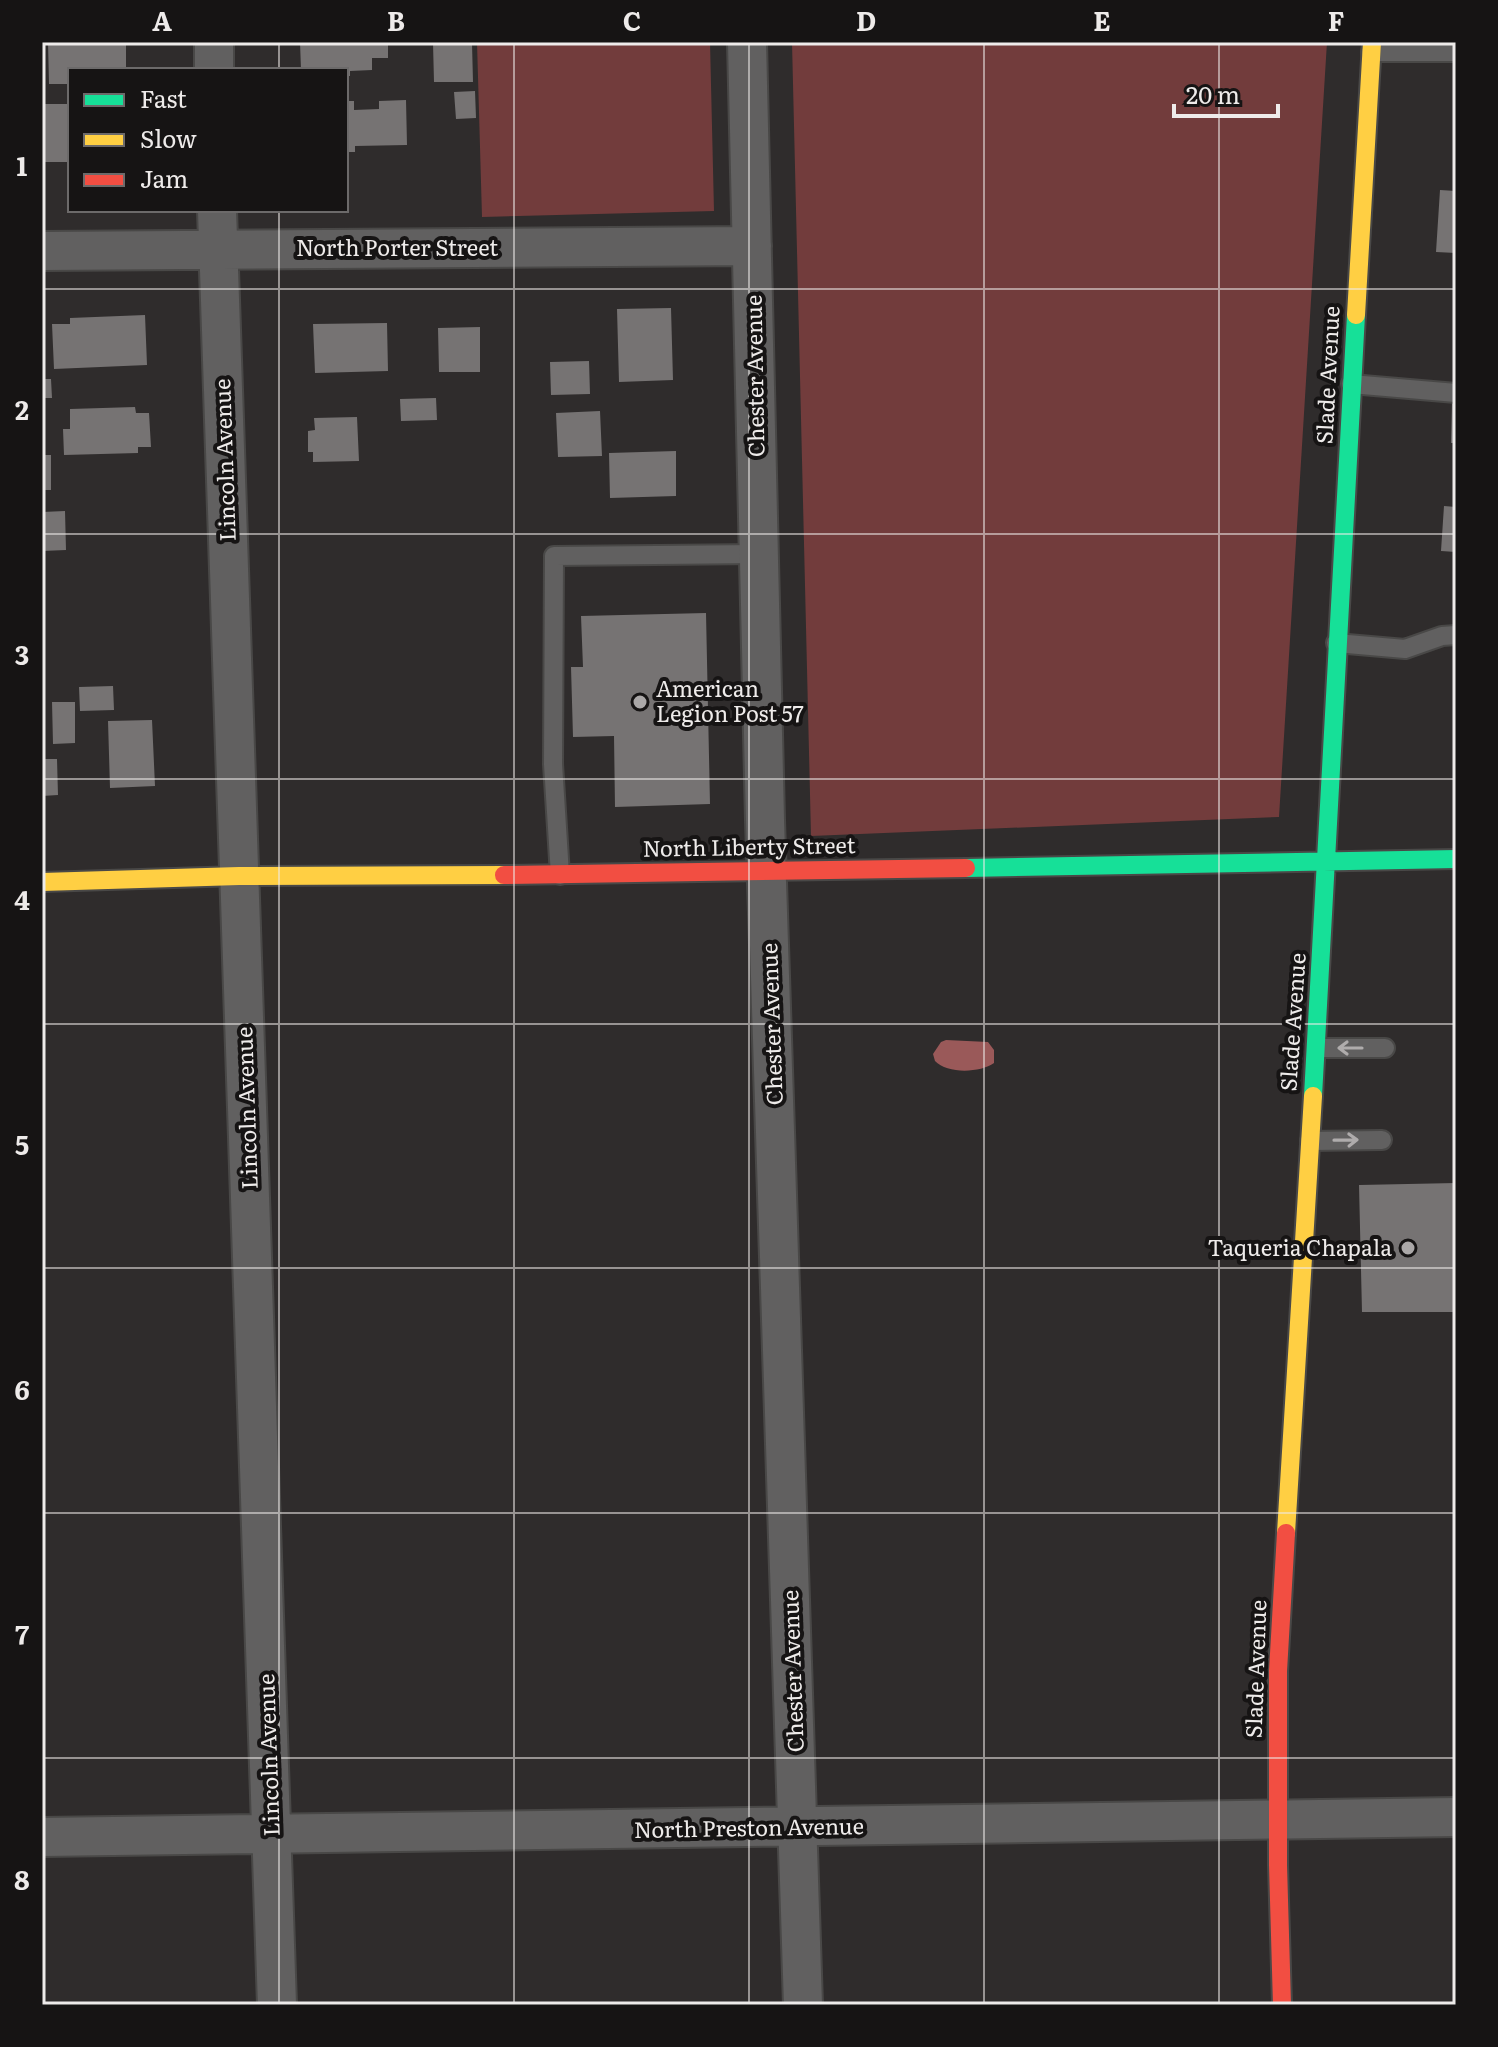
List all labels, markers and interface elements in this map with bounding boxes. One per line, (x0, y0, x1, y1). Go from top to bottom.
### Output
text: A (152, 0, 172, 39)
text: B (387, 0, 405, 39)
text: C (623, 0, 641, 39)
text: D (856, 0, 876, 39)
text: E (1093, 0, 1111, 39)
text: F (1328, 0, 1344, 39)
legend (68, 68, 348, 212)
scale bar (1174, 68, 1278, 118)
text: 20 m (1186, 76, 1240, 111)
text: Fast (140, 80, 187, 115)
text: Slow (140, 120, 197, 155)
text: 1 (17, 145, 28, 184)
text: Jam (140, 160, 188, 195)
street label: North Porter Street (296, 230, 498, 263)
street label: Chester Avenue (736, 295, 771, 458)
street label: Slade Avenue (1306, 305, 1347, 445)
street label: Lincoln Avenue (204, 378, 243, 542)
text: 2 (15, 389, 29, 428)
text: 3 (15, 634, 29, 673)
place label: American Legion Post 57 (656, 671, 804, 729)
marker: American Legion Post 57 (631, 693, 649, 711)
street label: North Liberty Street (642, 827, 856, 864)
text: 4 (14, 879, 30, 918)
street label: Chester Avenue (751, 942, 790, 1106)
street label: Slade Avenue (1270, 952, 1313, 1092)
street label: Lincoln Avenue (226, 1026, 265, 1190)
one-way arrow (1337, 1040, 1364, 1056)
text: 5 (15, 1124, 29, 1163)
one-way arrow (1332, 1133, 1359, 1148)
place label: Taqueria Chapala (1207, 1230, 1392, 1263)
marker: Taqueria Chapala (1399, 1239, 1417, 1257)
text: 6 (14, 1369, 30, 1408)
street label: Chester Avenue (772, 1589, 811, 1753)
street label: Slade Avenue (1236, 1599, 1273, 1739)
text: 7 (15, 1614, 29, 1653)
street label: Lincoln Avenue (248, 1673, 287, 1837)
street label: North Preston Avenue (634, 1808, 864, 1845)
text: 8 (14, 1859, 30, 1898)

